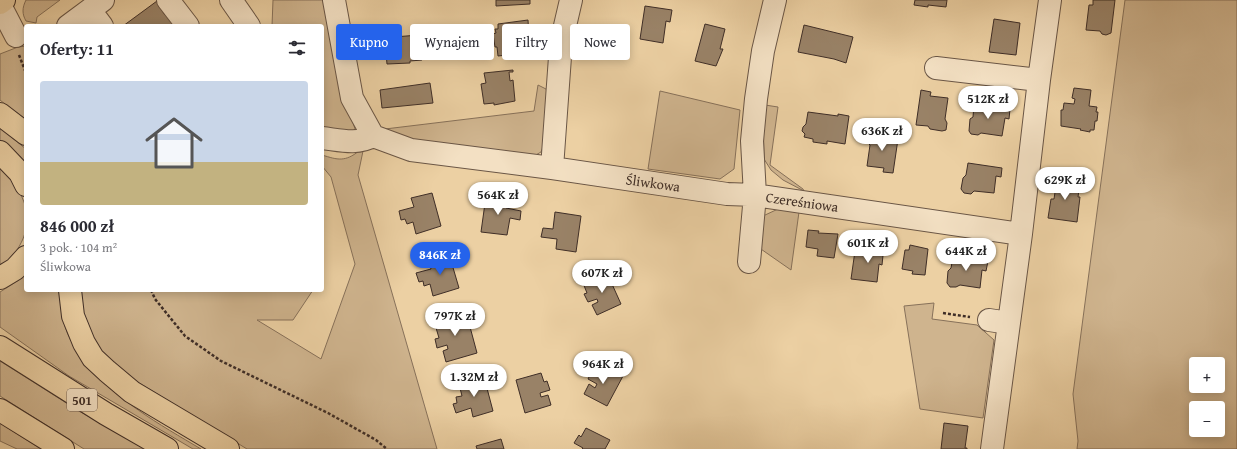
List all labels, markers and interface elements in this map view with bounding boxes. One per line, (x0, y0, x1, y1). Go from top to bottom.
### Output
chip: Kupno (336, 24, 402, 60)
chip: Wynajem (410, 24, 494, 60)
chip: Filtry (502, 24, 562, 60)
chip: Nowe (570, 24, 630, 60)
text: Oferty: 11 (40, 36, 114, 61)
icon: filters (286, 37, 308, 59)
pin: 512K zł (951, 86, 1025, 120)
text: 512K zł (967, 89, 1009, 108)
icon: home (138, 107, 210, 179)
pin: 636K zł (845, 118, 919, 152)
text: 636K zł (861, 121, 903, 140)
pin: 629K zł (1028, 167, 1102, 201)
street label: Śliwkowa (624, 169, 682, 197)
text: 629K zł (1044, 170, 1086, 189)
pin: 564K zł (461, 182, 535, 216)
text: 564K zł (477, 185, 519, 204)
street label: Czereśniowa (764, 187, 840, 217)
text: 846 000 zł (40, 213, 114, 238)
pin: 601K zł (831, 230, 905, 264)
text: 601K zł (847, 233, 889, 252)
text: 3 pok. · 104 m² (40, 238, 117, 257)
pin: 644K zł (929, 238, 1003, 272)
text: 644K zł (945, 241, 987, 260)
pin: 846K zł (403, 242, 477, 276)
text: 846K zł (419, 245, 461, 264)
text: Śliwkowa (40, 257, 91, 276)
pin: 607K zł (565, 260, 639, 294)
text: 607K zł (581, 263, 623, 282)
pin: 797K zł (418, 303, 492, 337)
text: 797K zł (434, 306, 476, 325)
pin: 964K zł (566, 351, 640, 385)
text: 964K zł (582, 354, 624, 373)
map controls (1189, 357, 1225, 437)
button: + (1189, 357, 1225, 393)
pin: 1.32M zł (433, 364, 515, 398)
text: 1.32M zł (450, 367, 498, 386)
road number: 501 (67, 389, 97, 411)
button: − (1189, 401, 1225, 437)

